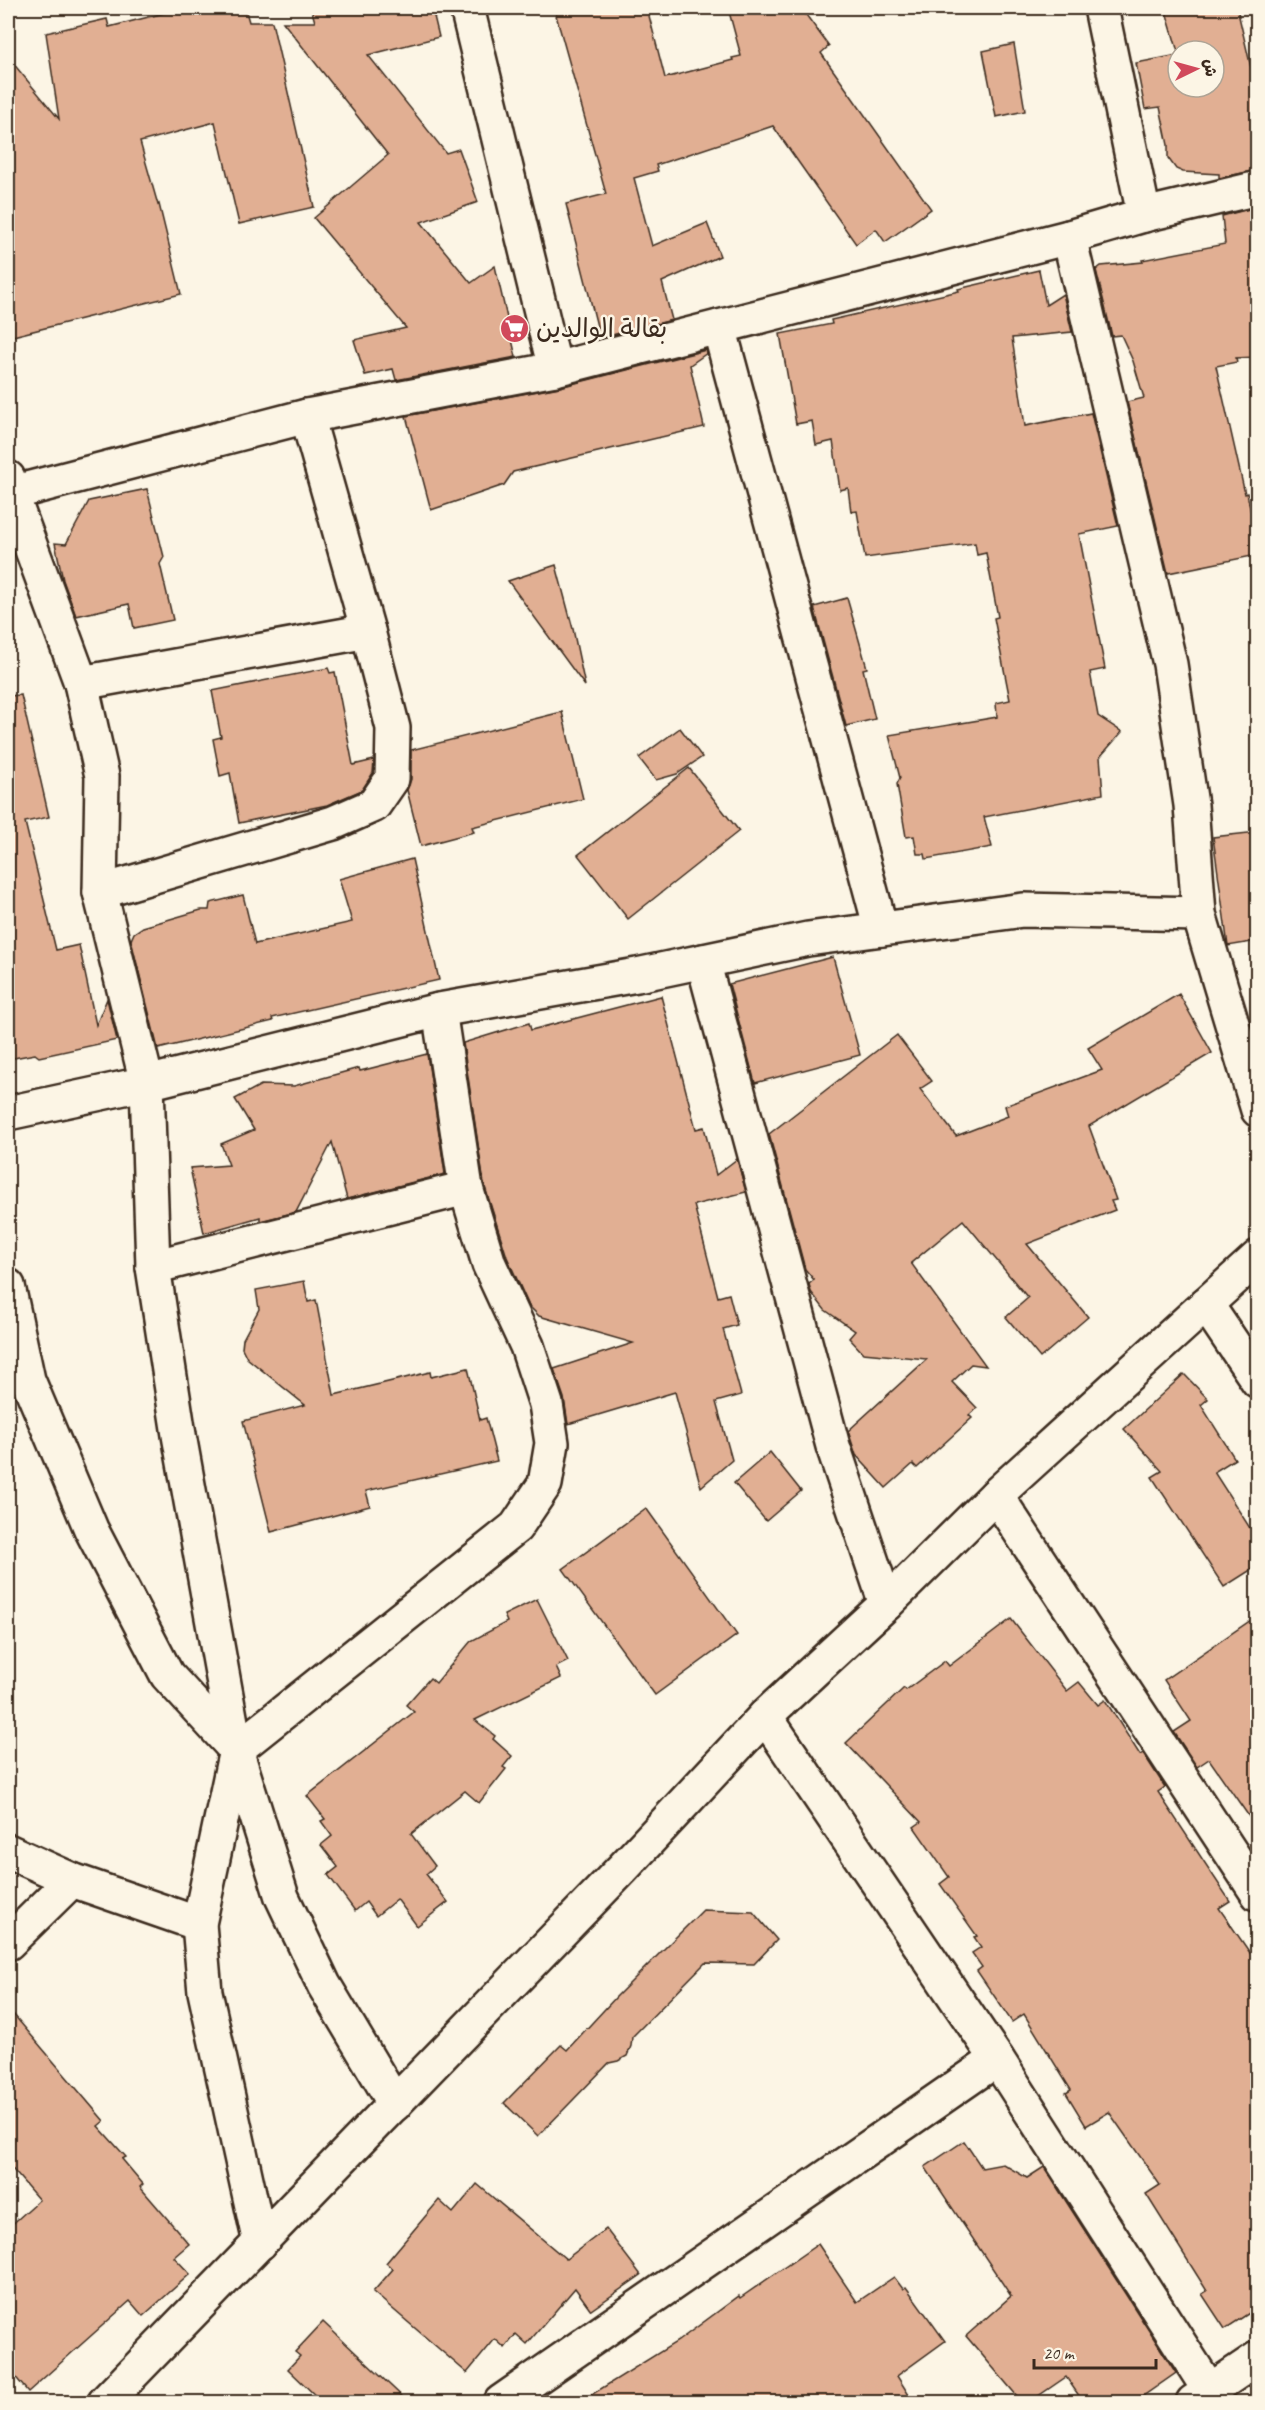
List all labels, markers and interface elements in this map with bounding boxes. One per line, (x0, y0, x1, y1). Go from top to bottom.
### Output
north arrow (1166, 39, 1226, 99)
text: ش (1199, 58, 1221, 77)
supermarket icon: بقالة الوالدين (499, 312, 531, 344)
place label: بقالة الوالدين (536, 312, 667, 345)
scale bar (1034, 2332, 1156, 2370)
text: 20 m (1043, 2342, 1076, 2364)

